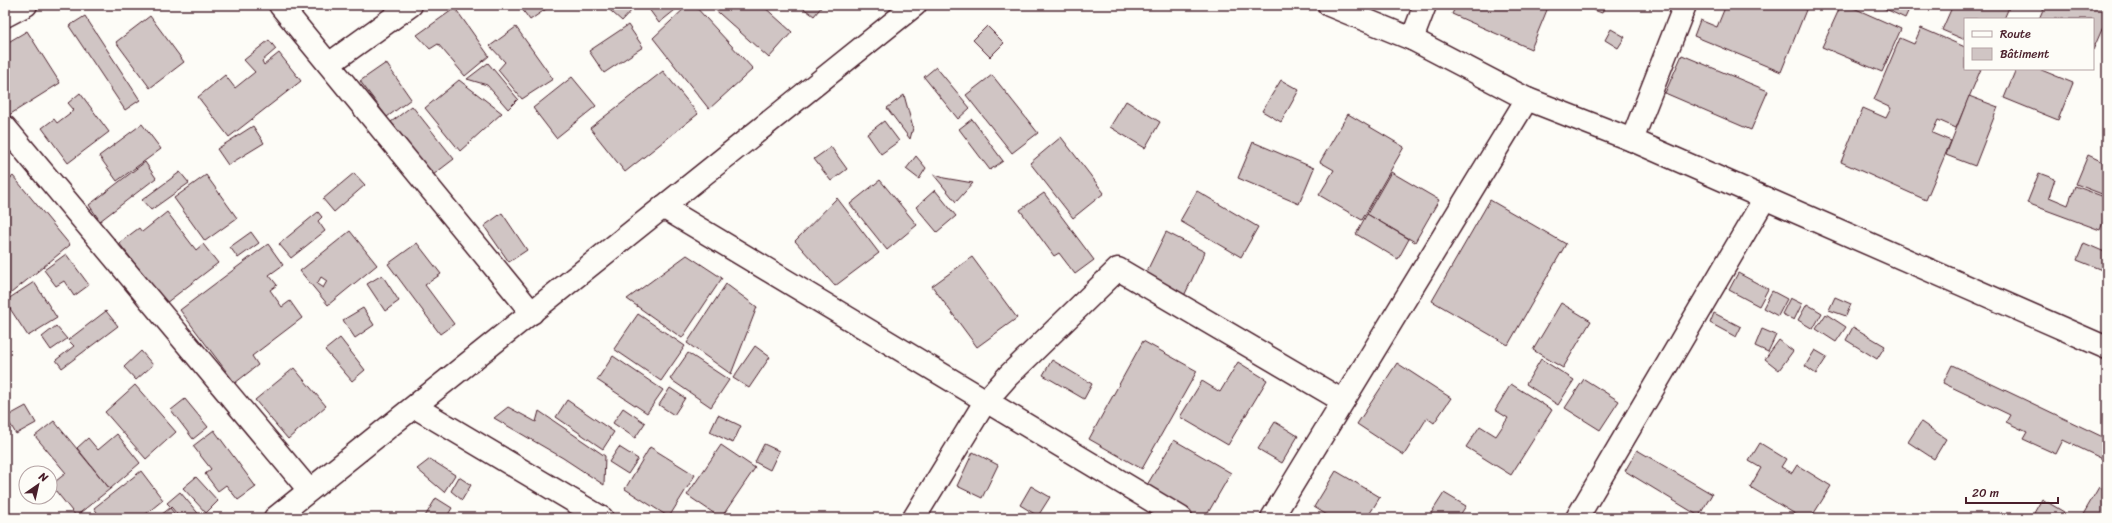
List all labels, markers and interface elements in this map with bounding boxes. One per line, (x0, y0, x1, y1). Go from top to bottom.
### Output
legend (1964, 18, 2094, 70)
text: Route (2000, 23, 2031, 45)
text: Bâtiment (2000, 43, 2049, 65)
north arrow (18, 465, 58, 505)
text: N (34, 467, 52, 487)
scale bar (1966, 479, 2058, 505)
text: 20 m (1972, 482, 1999, 504)

